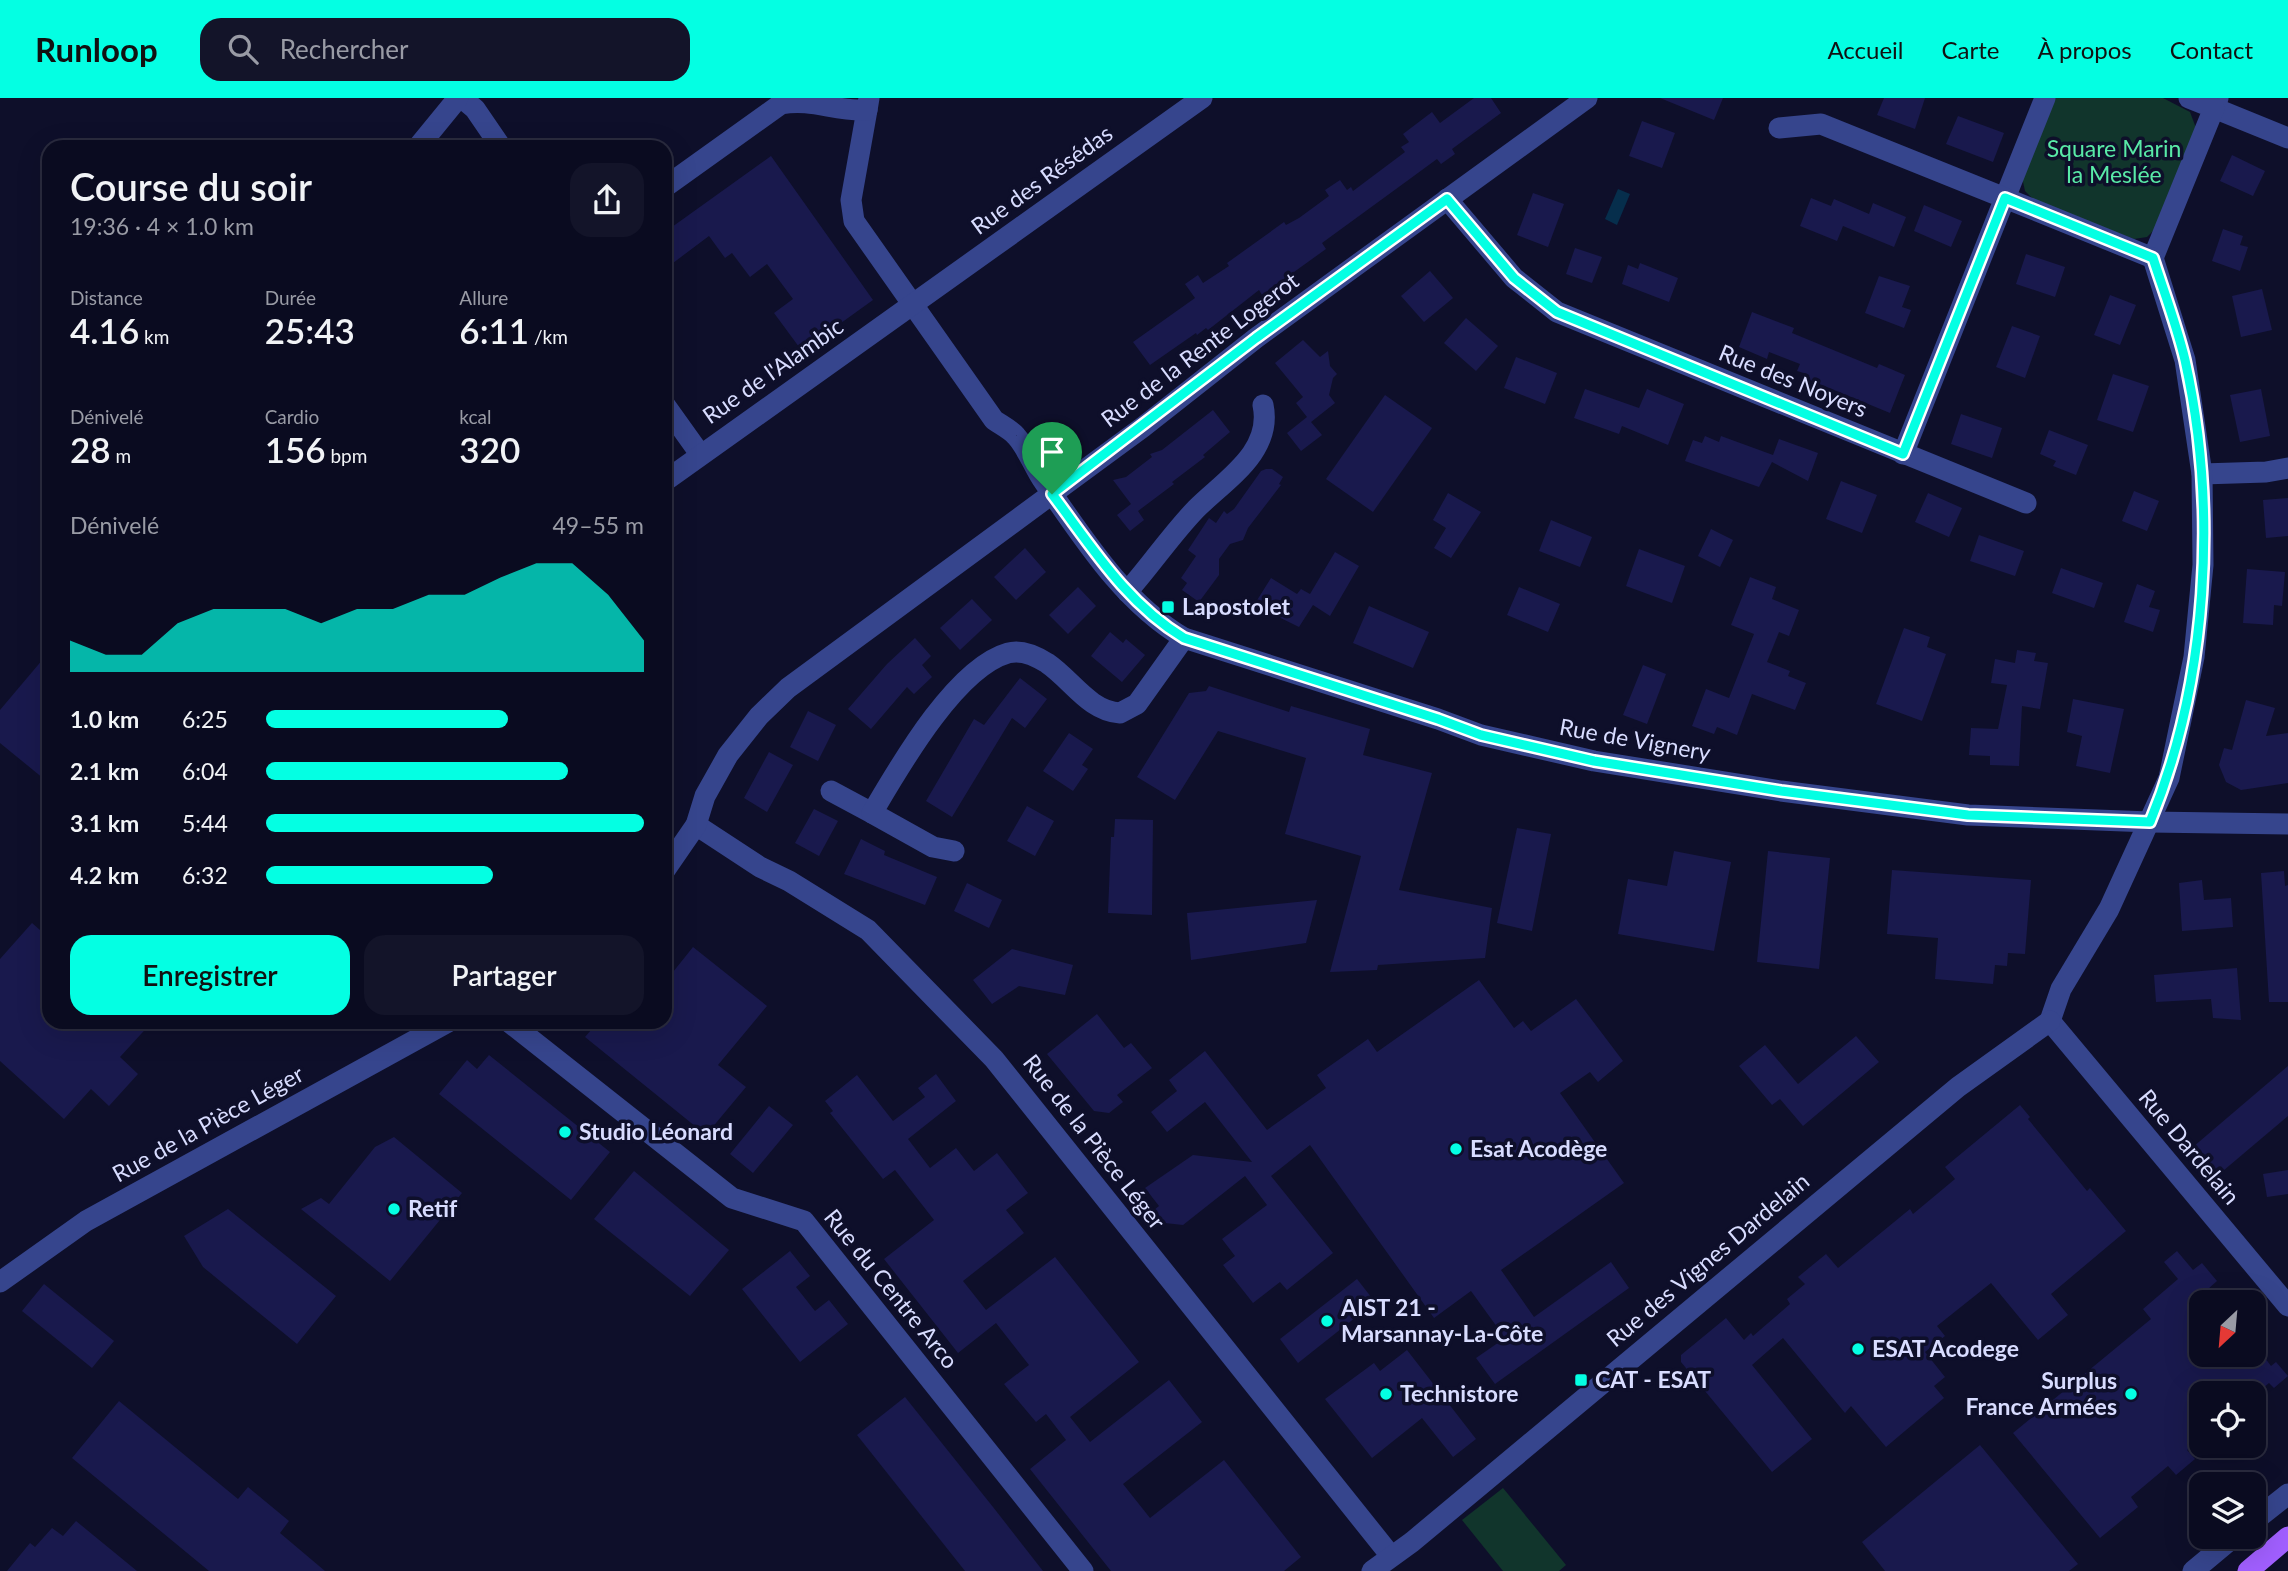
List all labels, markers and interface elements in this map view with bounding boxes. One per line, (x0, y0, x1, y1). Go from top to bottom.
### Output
search box (200, 18, 690, 81)
text: Runloop (35, 29, 158, 69)
icon: search (224, 30, 262, 68)
text: Rechercher (280, 33, 409, 65)
text: Accueil (1827, 35, 1903, 64)
text: Carte (1941, 35, 1999, 64)
text: À propos (2037, 35, 2132, 64)
text: Contact (2170, 35, 2253, 64)
street label: Rue des Résédas (965, 119, 1118, 240)
park label: Square Marin la Meslée (2047, 134, 2181, 188)
text: Course du soir (70, 163, 312, 209)
button: share (570, 163, 644, 237)
text: 19:36 · 4 × 1.0 km (70, 212, 254, 240)
street label: Rue de la Rente Logerot (1095, 265, 1304, 433)
text: Distance (70, 286, 143, 309)
text: Durée (265, 286, 316, 309)
text: Allure (459, 286, 508, 309)
text: 4.16 (70, 309, 139, 351)
text: 25:43 (265, 309, 355, 351)
text: 6:11 (459, 309, 529, 351)
street label: Rue de l'Alambic (697, 311, 848, 429)
text: km (139, 325, 169, 348)
text: /km (529, 325, 568, 348)
street label: Rue des Noyers (1715, 338, 1872, 423)
text: Dénivelé (70, 405, 144, 428)
text: Cardio (265, 405, 319, 428)
text: kcal (459, 405, 491, 428)
pin (1022, 422, 1082, 494)
text: 28 (70, 428, 111, 470)
text: 156 (265, 428, 326, 470)
text: 320 (459, 428, 520, 470)
icon: arrive (1033, 433, 1071, 471)
text: m (111, 444, 131, 467)
text: bpm (326, 444, 367, 467)
text: Dénivelé (70, 511, 159, 539)
text: 49–55 m (552, 511, 644, 539)
place label: Lapostolet (1182, 592, 1291, 620)
marker: Lapostolet (1160, 599, 1176, 615)
text: 1.0 km (70, 705, 139, 733)
text: 6:25 (182, 705, 228, 733)
street label: Rue de Vignery (1557, 712, 1713, 766)
text: 2.1 km (70, 757, 139, 785)
text: 6:04 (182, 757, 228, 785)
text: 3.1 km (70, 809, 139, 837)
text: 5:44 (182, 809, 228, 837)
text: 4.2 km (70, 861, 139, 889)
text: 6:32 (182, 861, 228, 889)
button: Enregistrer (70, 935, 350, 1015)
button: Partager (364, 935, 644, 1015)
street label: Rue de la Pièce Léger (1018, 1048, 1172, 1235)
street label: Rue de la Pièce Léger (107, 1059, 308, 1187)
street label: Rue Dardelain (2134, 1083, 2246, 1210)
place label: Studio Léonard (579, 1117, 733, 1145)
marker: Studio Léonard (557, 1124, 573, 1140)
place label: Esat Acodège (1470, 1134, 1607, 1162)
marker: Esat Acodège (1448, 1141, 1464, 1157)
street label: Rue des Vignes Dardelain (1600, 1166, 1814, 1352)
place label: Retif (408, 1194, 458, 1222)
marker: Retif (386, 1201, 402, 1217)
street label: Rue du Centre Arco (819, 1203, 965, 1374)
north arrow (2189, 1290, 2266, 1367)
map controls (2189, 1290, 2266, 1549)
place label: AIST 21 - Marsannay-La-Côte (1340, 1293, 1543, 1347)
marker: AIST 21 - Marsannay-La-Côte (1319, 1313, 1335, 1329)
place label: ESAT Acodege (1872, 1334, 2019, 1362)
marker: ESAT Acodege (1850, 1341, 1866, 1357)
place label: CAT - ESAT (1595, 1365, 1711, 1393)
place label: Surplus France Armées (1965, 1366, 2117, 1420)
marker: CAT - ESAT (1573, 1372, 1589, 1388)
place label: Technistore (1400, 1379, 1519, 1407)
button: locate (2189, 1381, 2266, 1458)
marker: Technistore (1378, 1386, 1394, 1402)
marker: Surplus France Armées (2123, 1386, 2139, 1402)
button: layers (2189, 1472, 2266, 1549)

